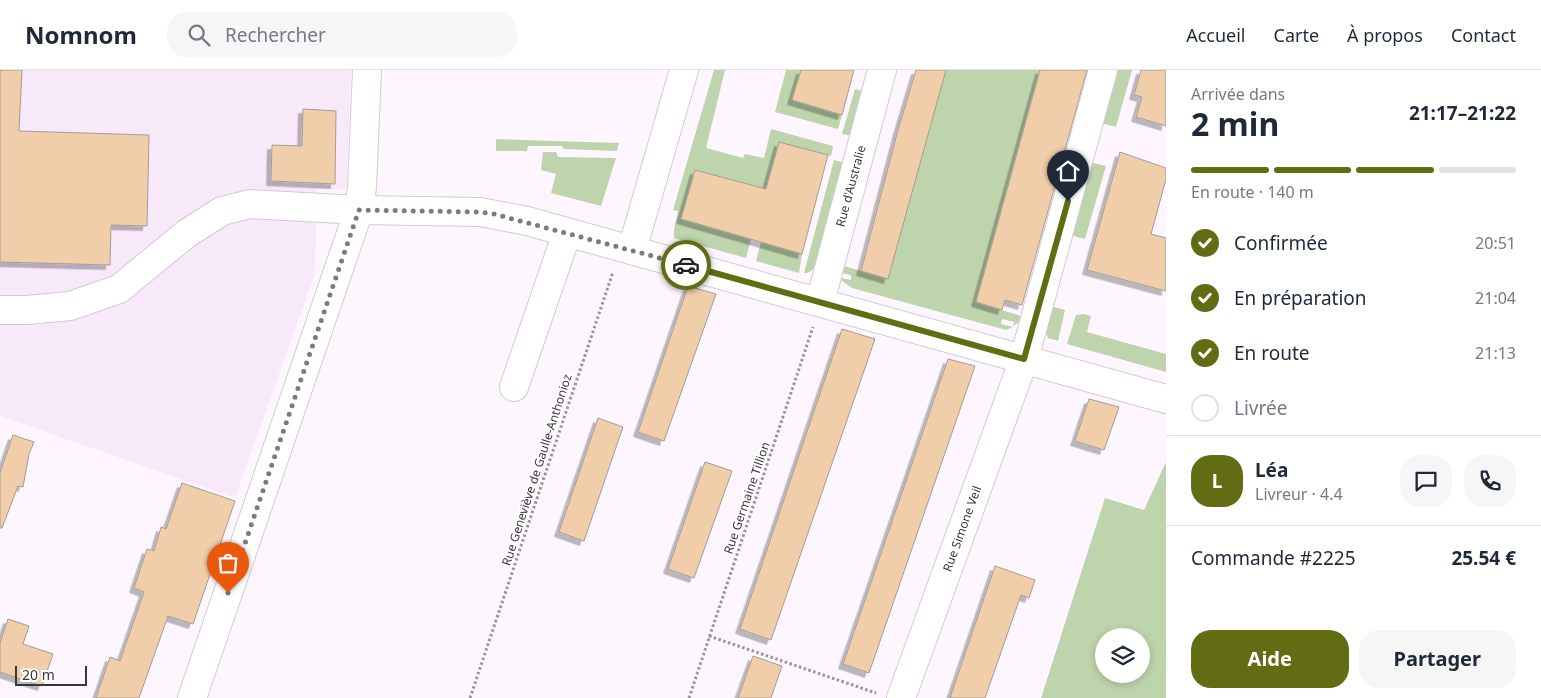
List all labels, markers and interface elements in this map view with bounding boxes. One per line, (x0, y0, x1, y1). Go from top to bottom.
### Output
search box (167, 12, 517, 57)
text: Nomnom (25, 18, 137, 51)
icon: search (185, 21, 213, 49)
text: Rechercher (225, 22, 326, 48)
text: Accueil (1186, 23, 1246, 47)
text: Carte (1274, 23, 1319, 47)
text: À propos (1347, 23, 1423, 47)
text: Contact (1451, 23, 1516, 47)
text: Arrivée dans (1191, 83, 1285, 105)
text: 21:17–21:22 (1409, 100, 1516, 126)
text: 2 min (1191, 102, 1279, 145)
street label: Rue d'Australie (831, 143, 870, 229)
pin (1047, 150, 1089, 201)
icon: home (1054, 157, 1082, 185)
text: En route · 140 m (1191, 181, 1314, 203)
icon: check (1191, 229, 1219, 257)
text: Confirmée (1234, 230, 1328, 256)
text: 20:51 (1475, 232, 1516, 254)
courier (661, 240, 711, 290)
icon: car (672, 251, 700, 279)
icon: check (1191, 284, 1219, 312)
text: En préparation (1234, 285, 1367, 311)
text: 21:04 (1475, 287, 1516, 309)
icon: check (1191, 339, 1219, 367)
text: En route (1234, 340, 1310, 366)
text: 21:13 (1475, 342, 1516, 364)
street label: Rue Geneviève de Gaulle-Anthonioz (497, 372, 576, 568)
text: Livrée (1234, 395, 1287, 421)
street label: Rue Germaine Tillion (719, 440, 774, 556)
button: chat (1400, 455, 1452, 507)
button: phone (1464, 455, 1516, 507)
text: Léa (1255, 457, 1288, 483)
text: L (1212, 468, 1222, 494)
street label: Rue Simone Veil (939, 483, 985, 574)
text: Livreur · 4.4 (1255, 483, 1343, 505)
pin (207, 542, 249, 593)
text: Commande #2225 (1191, 545, 1356, 571)
text: 25.54 € (1451, 545, 1516, 571)
icon: bag (214, 549, 242, 577)
map controls (1095, 628, 1150, 683)
button: layers (1095, 628, 1150, 683)
button: Aide (1191, 630, 1349, 688)
button: Partager (1359, 630, 1516, 688)
scale bar (15, 663, 88, 686)
text: 20 m (22, 665, 55, 684)

